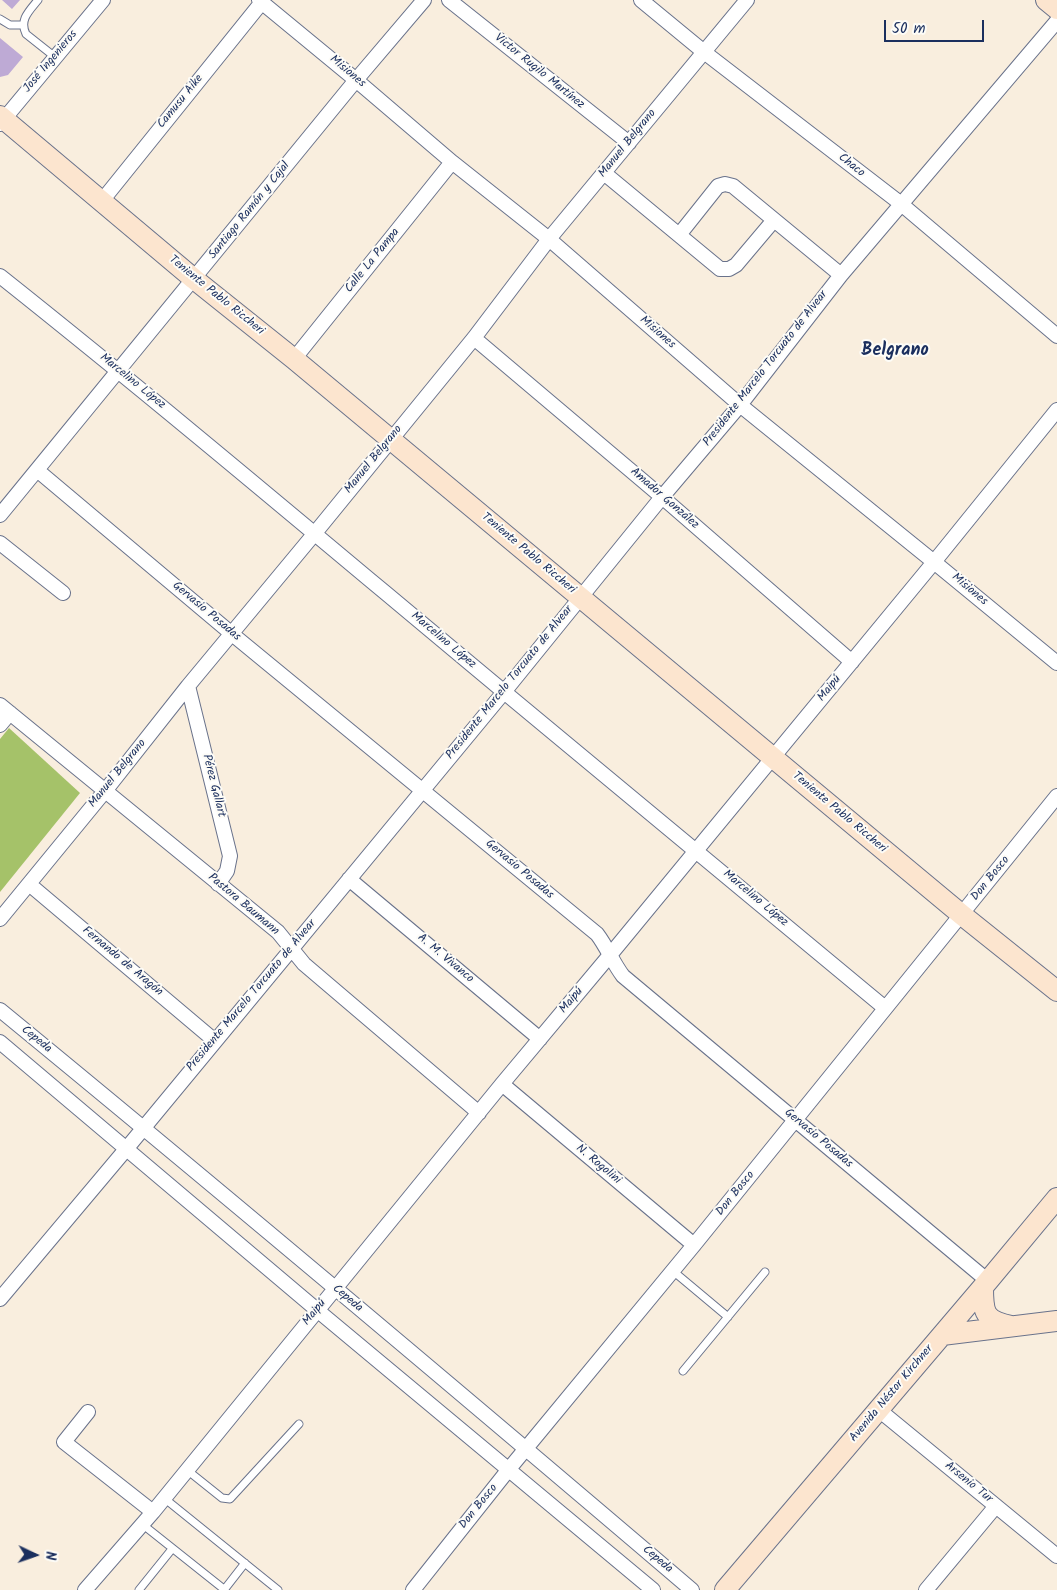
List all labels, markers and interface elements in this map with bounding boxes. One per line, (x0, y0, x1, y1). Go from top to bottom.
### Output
scale bar (887, 10, 987, 42)
text: 50 m (892, 17, 926, 41)
street label: José Ingenieros (21, 28, 81, 96)
street label: Victor Rugilo Martínez (491, 31, 587, 113)
street label: Misiones (326, 53, 368, 91)
street label: Camusu Aike (155, 72, 207, 132)
street label: Manuel Belgrano (596, 107, 660, 181)
street label: Chaco (835, 151, 867, 181)
street label: Santiago Ramón y Cajal (206, 159, 294, 263)
street label: Calle La Pampa (343, 226, 403, 296)
street label: Teniente Pablo Riccheri (165, 253, 267, 339)
street label: Presidente Marcelo Torcuato de Alvear (701, 288, 831, 450)
street label: Misiones (636, 314, 678, 352)
district label: Belgrano (861, 341, 929, 363)
street label: Marcelino López (96, 351, 168, 413)
street label: Manuel Belgrano (342, 423, 406, 497)
street label: Amador González (627, 465, 701, 533)
street label: Teniente Pablo Riccheri (478, 510, 578, 598)
street label: Misiones (948, 571, 990, 609)
street label: Gervasio Posadas (169, 579, 243, 645)
street label: Presidente Marcelo Torcuato de Alvear (444, 603, 576, 763)
street label: Marcelino López (407, 610, 479, 672)
street label: Maipú (815, 673, 845, 705)
street label: Manuel Belgrano (86, 737, 150, 811)
street label: Pérez Gallart (198, 753, 228, 819)
street label: Teniente Pablo Riccheri (789, 769, 889, 857)
street label: Gervasio Posadas (482, 837, 556, 903)
street label: Don Bosco (969, 854, 1013, 904)
street label: Marcelino López (719, 868, 791, 930)
street label: Pastora Baumann (204, 871, 282, 939)
street label: Presidente Marcelo Torcuato de Alvear (184, 917, 320, 1075)
street label: Fernando de Aragón (79, 924, 165, 1000)
street label: A. M. Vivanco (414, 931, 476, 987)
street label: Maipú (557, 985, 587, 1017)
street label: Cepeda (18, 1023, 54, 1057)
street label: Gervasio Posadas (781, 1106, 855, 1172)
street label: N. Rogolini (573, 1142, 623, 1188)
street label: Don Bosco (714, 1169, 758, 1219)
street label: Cepeda (329, 1282, 365, 1316)
street label: Maipú (300, 1297, 330, 1329)
street label: Avenida Néstor Kirchner (847, 1343, 937, 1445)
street label: Arsenio Tur (941, 1459, 995, 1507)
street label: Don Bosco (457, 1482, 501, 1532)
north arrow (10, 1530, 60, 1580)
street label: Cepeda (639, 1543, 675, 1577)
text: N (39, 1551, 61, 1561)

